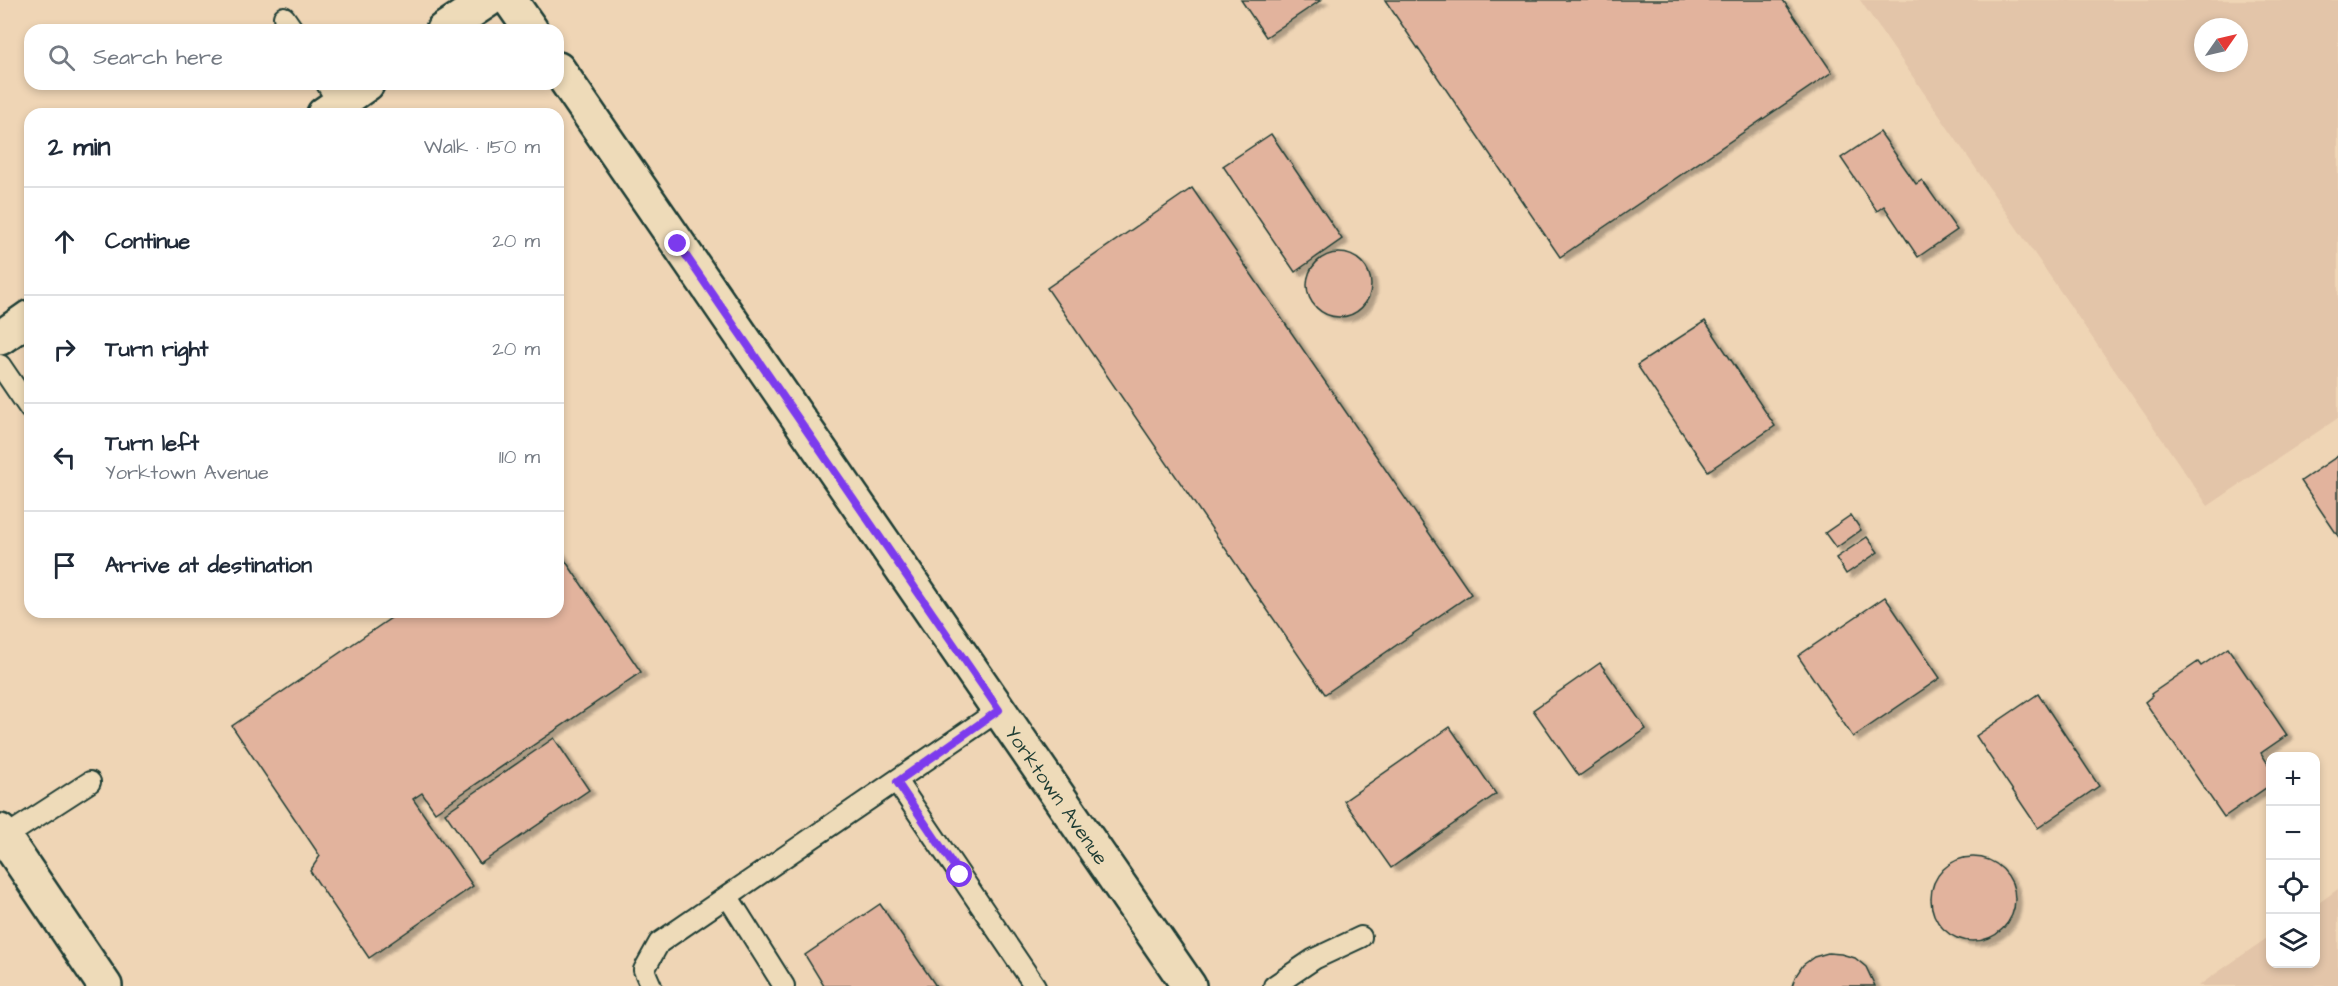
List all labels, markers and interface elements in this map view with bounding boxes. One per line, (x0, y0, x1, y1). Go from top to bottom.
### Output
north arrow (2194, 18, 2248, 72)
search box (24, 24, 564, 90)
icon: search (45, 41, 78, 74)
text: Search here (93, 42, 223, 73)
text: 2 min (48, 129, 110, 165)
text: Walk · 150 m (424, 133, 540, 161)
icon: ahead (48, 225, 81, 258)
text: Continue (105, 226, 190, 257)
text: 20 m (492, 227, 540, 255)
route end (664, 230, 690, 256)
icon: right (48, 333, 81, 366)
text: Turn right (105, 334, 208, 365)
text: 20 m (492, 335, 540, 363)
text: Turn left (105, 428, 199, 459)
icon: left (48, 441, 81, 474)
text: 110 m (499, 443, 540, 471)
text: Yorktown Avenue (105, 459, 269, 487)
icon: arrive (48, 549, 81, 582)
text: Arrive at destination (105, 550, 312, 581)
street label: Yorktown Avenue (998, 720, 1115, 871)
map controls (2266, 752, 2320, 968)
button: + (2266, 752, 2320, 806)
button: − (2266, 806, 2320, 860)
button: locate (2266, 860, 2320, 914)
route start (946, 861, 972, 887)
button: layers (2266, 914, 2320, 968)

